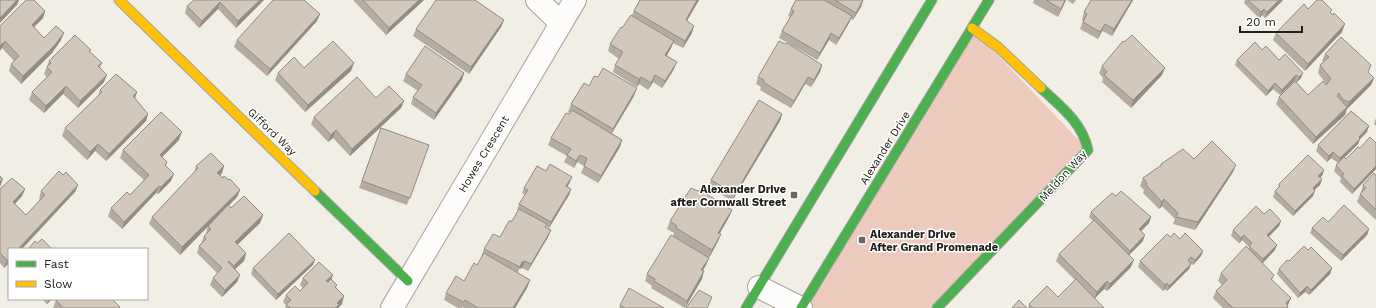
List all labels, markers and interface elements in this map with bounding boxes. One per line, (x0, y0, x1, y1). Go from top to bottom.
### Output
scale bar (1240, 8, 1302, 34)
text: 20 m (1246, 15, 1276, 29)
street label: Gifford Way (245, 106, 299, 159)
street label: Alexander Drive (857, 109, 913, 187)
street label: Howes Crescent (456, 113, 512, 195)
street label: Meldon Way (1037, 147, 1090, 204)
place label: Alexander Drive after Cornwall Street (671, 183, 786, 209)
marker: Alexander Drive after Cornwall Street (789, 190, 799, 200)
place label: Alexander Drive After Grand Promenade (870, 228, 998, 254)
marker: Alexander Drive After Grand Promenade (857, 235, 867, 245)
legend (8, 248, 148, 300)
text: Fast (44, 257, 69, 271)
text: Slow (44, 277, 72, 291)

